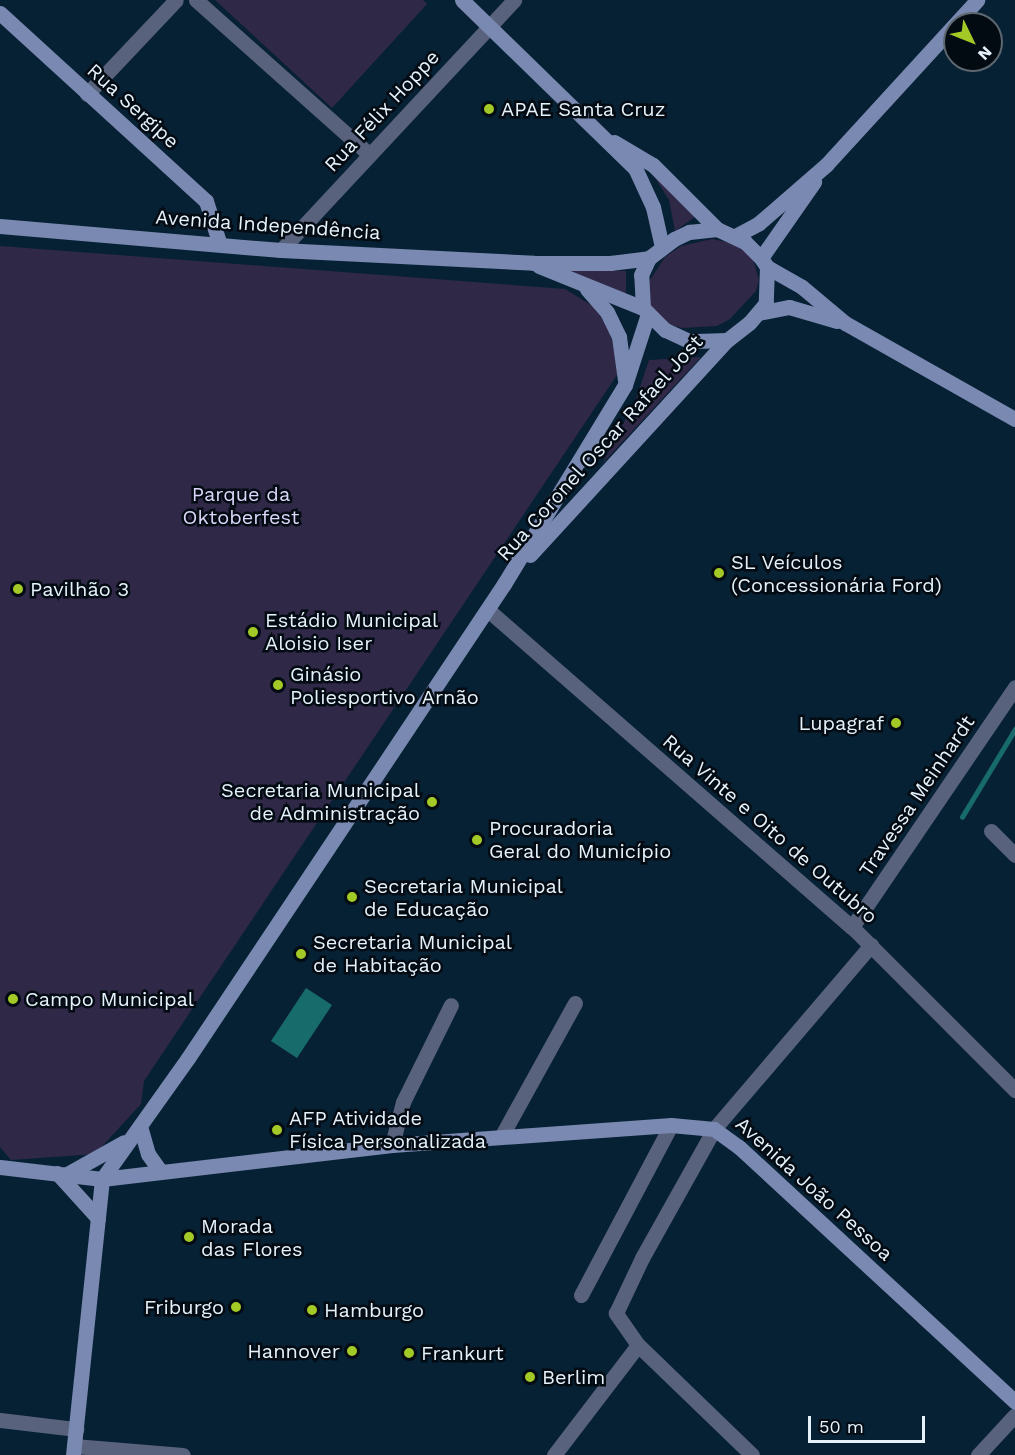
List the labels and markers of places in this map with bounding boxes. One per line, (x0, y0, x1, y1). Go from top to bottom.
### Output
place label: APAE Santa Cruz (501, 97, 666, 121)
marker: APAE Santa Cruz (482, 102, 496, 116)
place label: SL Veículos (Concessionária Ford) (731, 550, 942, 597)
marker: SL Veículos (Concessionária Ford) (712, 566, 726, 580)
place label: Pavilhão 3 (30, 577, 129, 601)
marker: Pavilhão 3 (11, 582, 25, 596)
place label: Estádio Municipal Aloisio Iser (265, 608, 438, 655)
marker: Estádio Municipal Aloisio Iser (246, 625, 260, 639)
place label: Ginásio Poliesportivo Arnão (290, 662, 480, 709)
marker: Ginásio Poliesportivo Arnão (271, 678, 285, 692)
place label: Lupagraf (798, 711, 884, 735)
marker: Lupagraf (889, 716, 903, 730)
place label: Secretaria Municipal de Administração (221, 778, 420, 825)
marker: Secretaria Municipal de Administração (425, 795, 439, 809)
place label: Procuradoria Geral do Município (489, 816, 672, 863)
marker: Procuradoria Geral do Município (470, 833, 484, 847)
place label: Secretaria Municipal de Educação (364, 874, 563, 921)
marker: Secretaria Municipal de Educação (345, 890, 359, 904)
place label: Secretaria Municipal de Habitação (313, 930, 512, 977)
marker: Secretaria Municipal de Habitação (294, 947, 308, 961)
place label: Campo Municipal (25, 987, 194, 1011)
marker: Campo Municipal (6, 992, 20, 1006)
place label: AFP Atividade Física Personalizada (289, 1106, 487, 1153)
marker: AFP Atividade Física Personalizada (270, 1123, 284, 1137)
place label: Morada das Flores (201, 1214, 302, 1261)
marker: Morada das Flores (182, 1230, 196, 1244)
place label: Friburgo (144, 1295, 224, 1319)
place label: Hamburgo (324, 1298, 424, 1322)
marker: Friburgo (229, 1300, 243, 1314)
marker: Hamburgo (305, 1303, 319, 1317)
place label: Hannover (247, 1339, 340, 1363)
place label: Frankurt (421, 1341, 504, 1365)
marker: Hannover (345, 1344, 359, 1358)
marker: Frankurt (402, 1346, 416, 1360)
place label: Berlim (542, 1365, 605, 1389)
marker: Berlim (523, 1370, 537, 1384)

